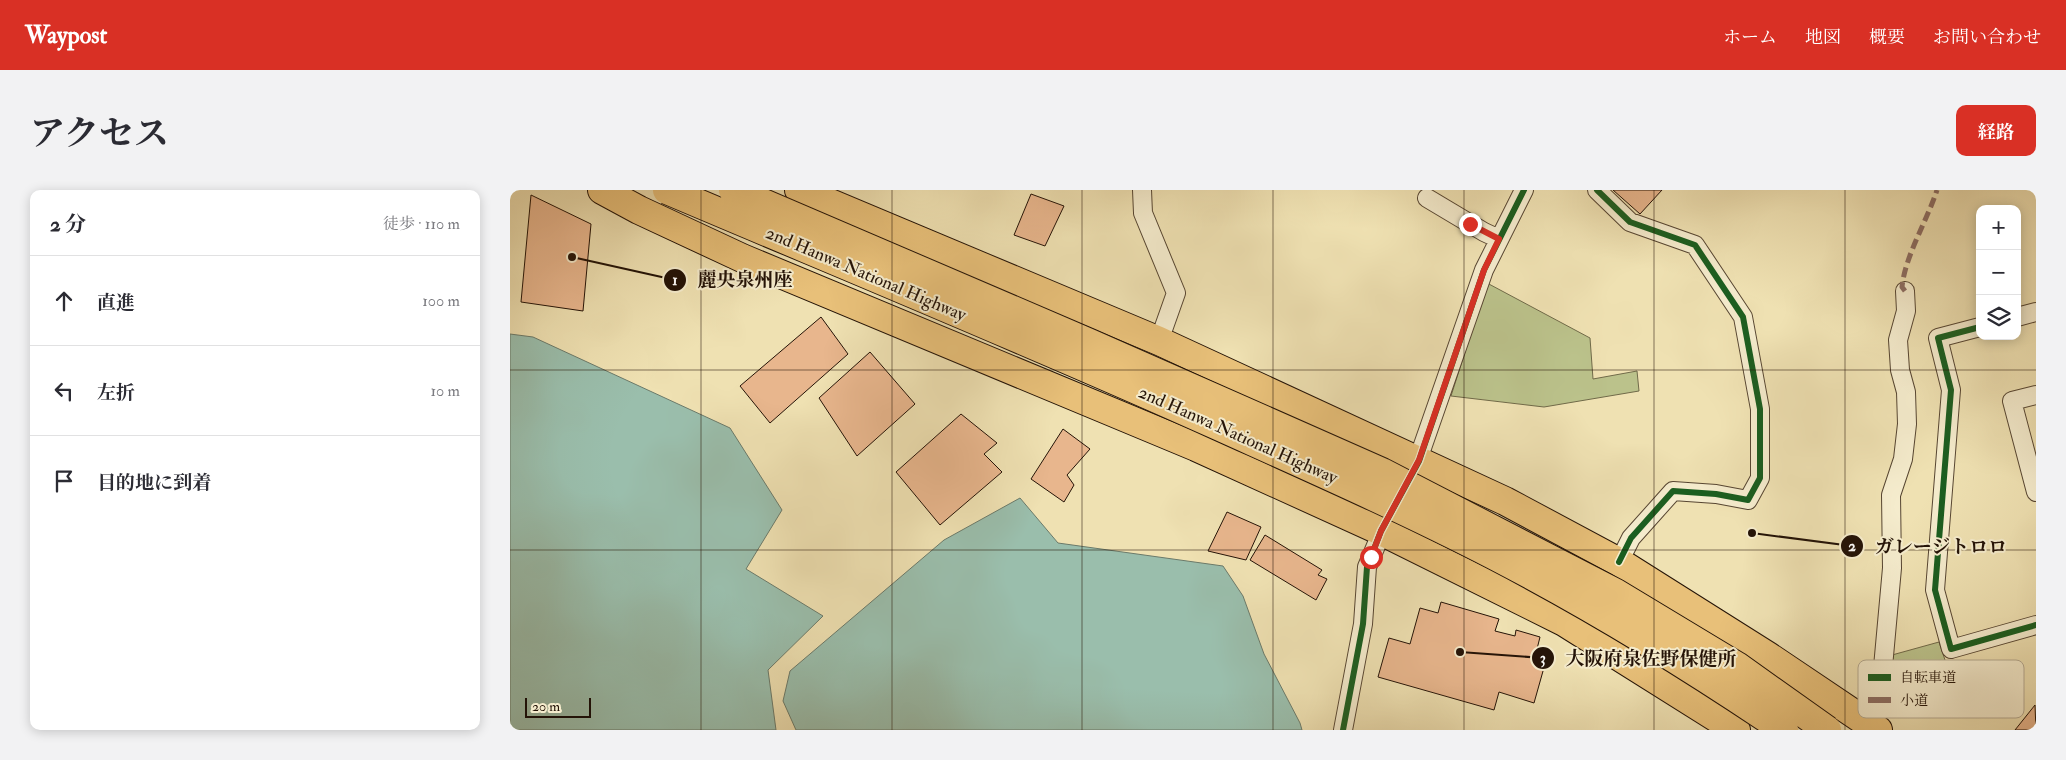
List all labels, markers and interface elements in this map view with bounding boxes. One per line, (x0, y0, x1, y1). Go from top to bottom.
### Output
text: Waypost (25, 20, 107, 51)
text: ホーム (1723, 26, 1777, 49)
text: 地図 (1805, 26, 1841, 49)
text: 概要 (1869, 26, 1905, 49)
text: お問い合わせ (1933, 26, 2041, 49)
button: 経路 (1956, 105, 2036, 156)
text: アクセス (30, 112, 169, 156)
map controls (1976, 205, 2021, 340)
button: + (1976, 205, 2021, 250)
text: 2 分 (50, 211, 86, 238)
route end (1459, 213, 1482, 236)
text: 徒歩 · 110 m (383, 214, 460, 234)
street label: 2nd Hanwa National Highway (762, 221, 971, 327)
button: − (1976, 250, 2021, 295)
callout: 麗央泉州座 (663, 263, 803, 297)
text: 麗央泉州座 (697, 268, 793, 292)
text: 1 (672, 271, 678, 290)
icon: ahead (50, 287, 78, 315)
text: 直進 (97, 291, 135, 315)
text: 100 m (422, 291, 460, 311)
button: layers (1976, 295, 2021, 340)
icon: left (50, 377, 78, 405)
text: 左折 (97, 381, 135, 405)
text: 10 m (430, 381, 460, 401)
street label: 2nd Hanwa National Highway (1135, 381, 1342, 490)
icon: arrive (50, 467, 78, 495)
text: 目的地に到着 (97, 471, 211, 495)
callout: ガレージトロロ (1840, 529, 2018, 563)
text: ガレージトロロ (1875, 535, 2007, 559)
text: 2 (1848, 537, 1856, 556)
route start (1360, 546, 1383, 569)
callout: 大阪府泉佐野保健所 (1531, 641, 1747, 675)
text: 大阪府泉佐野保健所 (1565, 647, 1737, 671)
text: 3 (1540, 649, 1546, 668)
legend (1858, 660, 2024, 718)
text: 自転車道 (1900, 669, 1956, 686)
text: 小道 (1900, 692, 1928, 709)
scale bar (525, 695, 591, 718)
text: 20 m (532, 698, 560, 715)

